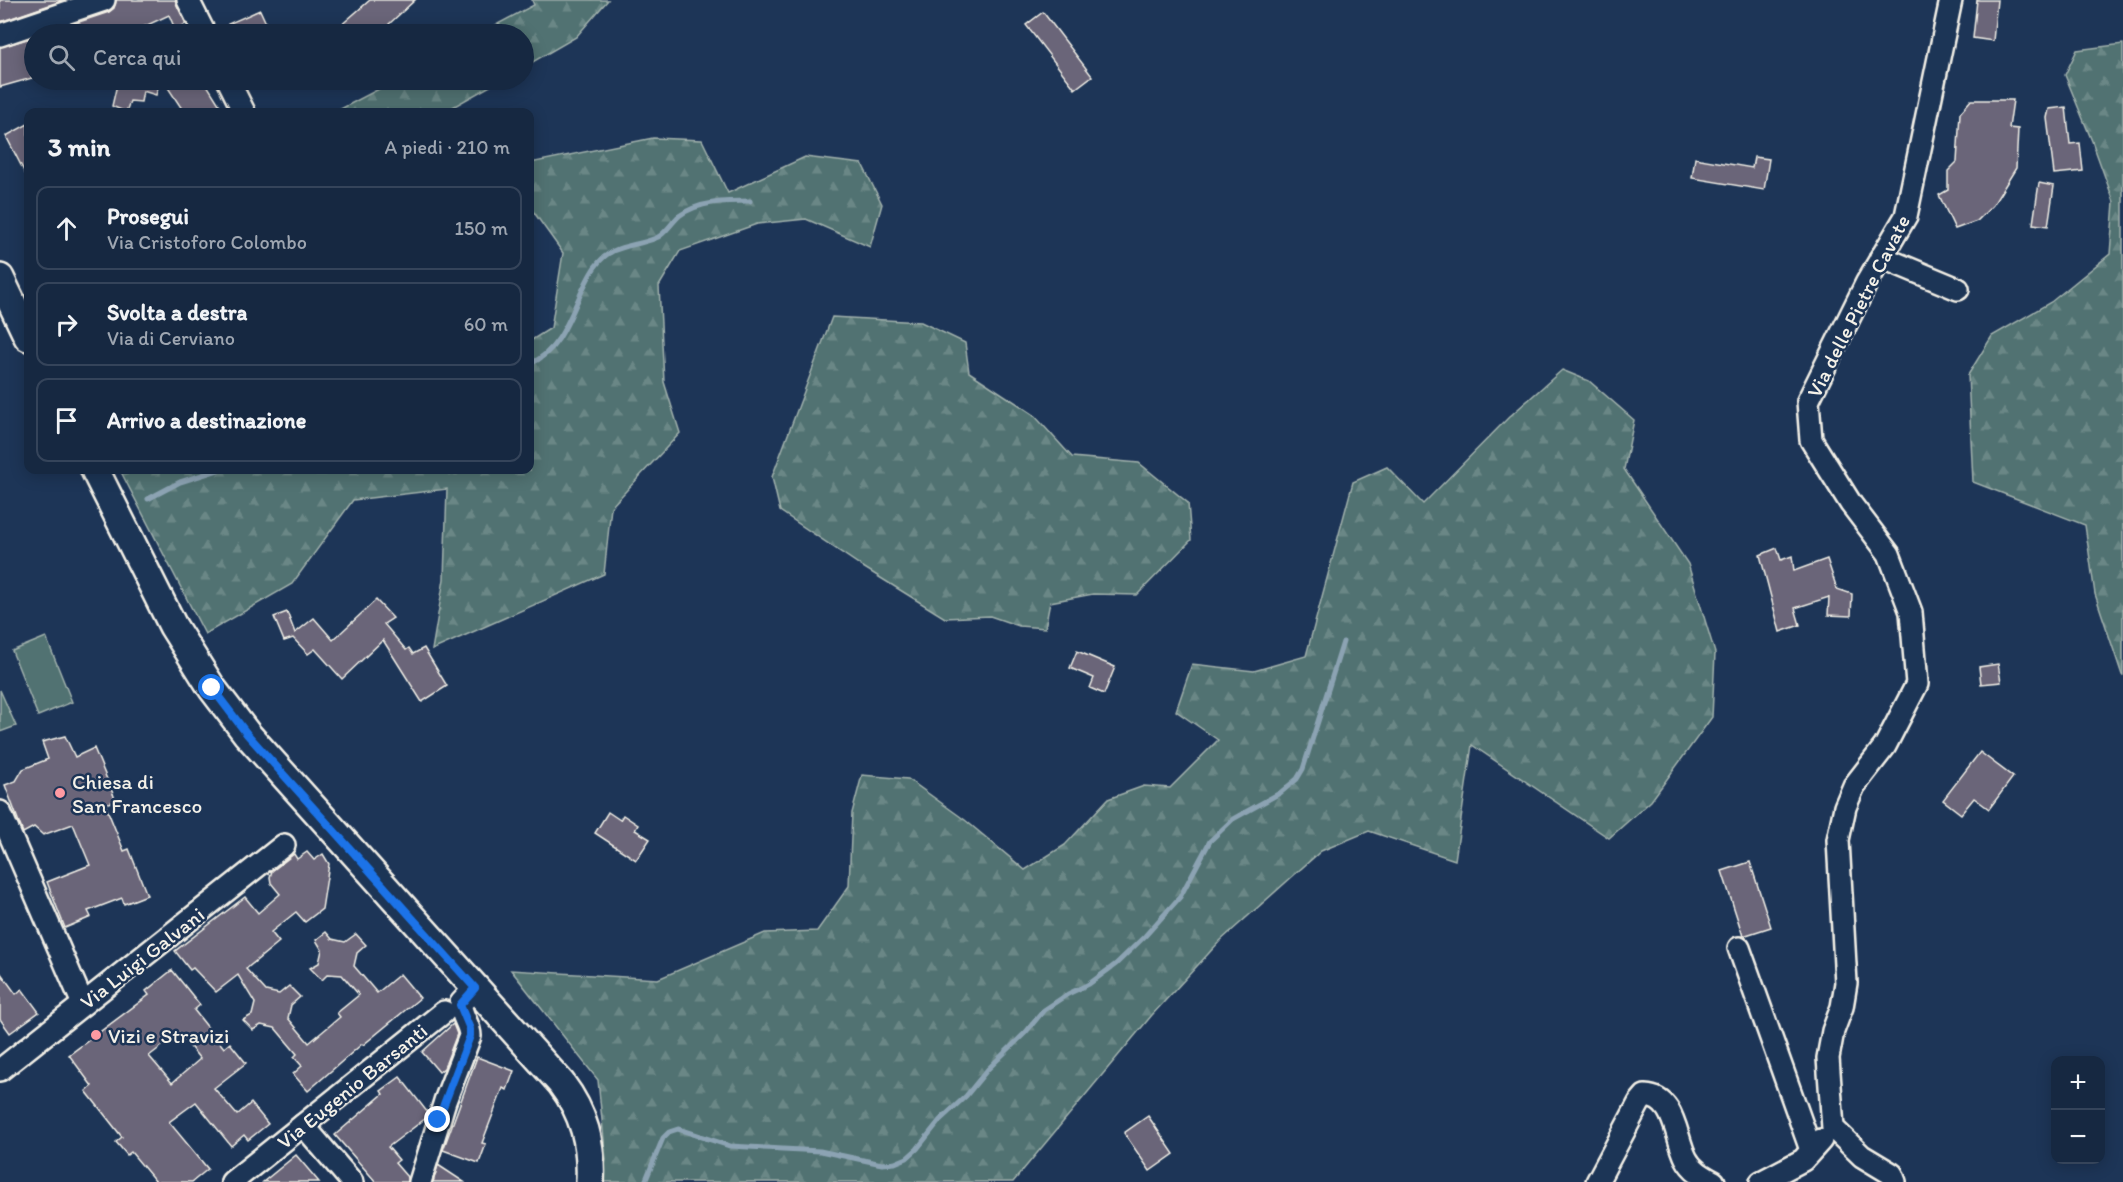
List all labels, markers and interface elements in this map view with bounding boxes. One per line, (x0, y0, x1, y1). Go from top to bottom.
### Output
search box (24, 24, 534, 90)
icon: search (45, 41, 78, 74)
text: Cerca qui (93, 44, 181, 71)
text: 3 min (48, 131, 110, 163)
text: A piedi · 210 m (384, 135, 510, 159)
text: Prosegui (107, 203, 189, 230)
street label: Via delle Pietre Cavate (1801, 211, 1915, 401)
icon: ahead (50, 212, 83, 245)
text: 150 m (455, 216, 508, 240)
text: Via Cristoforo Colombo (107, 230, 307, 254)
text: Svolta a destra (107, 299, 247, 326)
icon: right (50, 308, 83, 341)
text: 60 m (464, 312, 508, 336)
text: Via di Cerviano (107, 326, 235, 350)
icon: arrive (50, 404, 83, 437)
text: Arrivo a destinazione (107, 407, 306, 434)
route start (198, 674, 224, 700)
place label: Chiesa di San Francesco (72, 769, 202, 818)
marker: Chiesa di San Francesco (53, 786, 67, 800)
street label: Via Luigi Galvani (75, 902, 209, 1014)
street label: Via Eugenio Barsanti (272, 1018, 432, 1154)
place label: Vizi e Stravizi (108, 1023, 229, 1048)
marker: Vizi e Stravizi (89, 1028, 103, 1042)
map controls (2051, 1056, 2105, 1164)
button: + (2051, 1056, 2105, 1110)
route end (424, 1106, 450, 1132)
button: − (2051, 1110, 2105, 1164)

